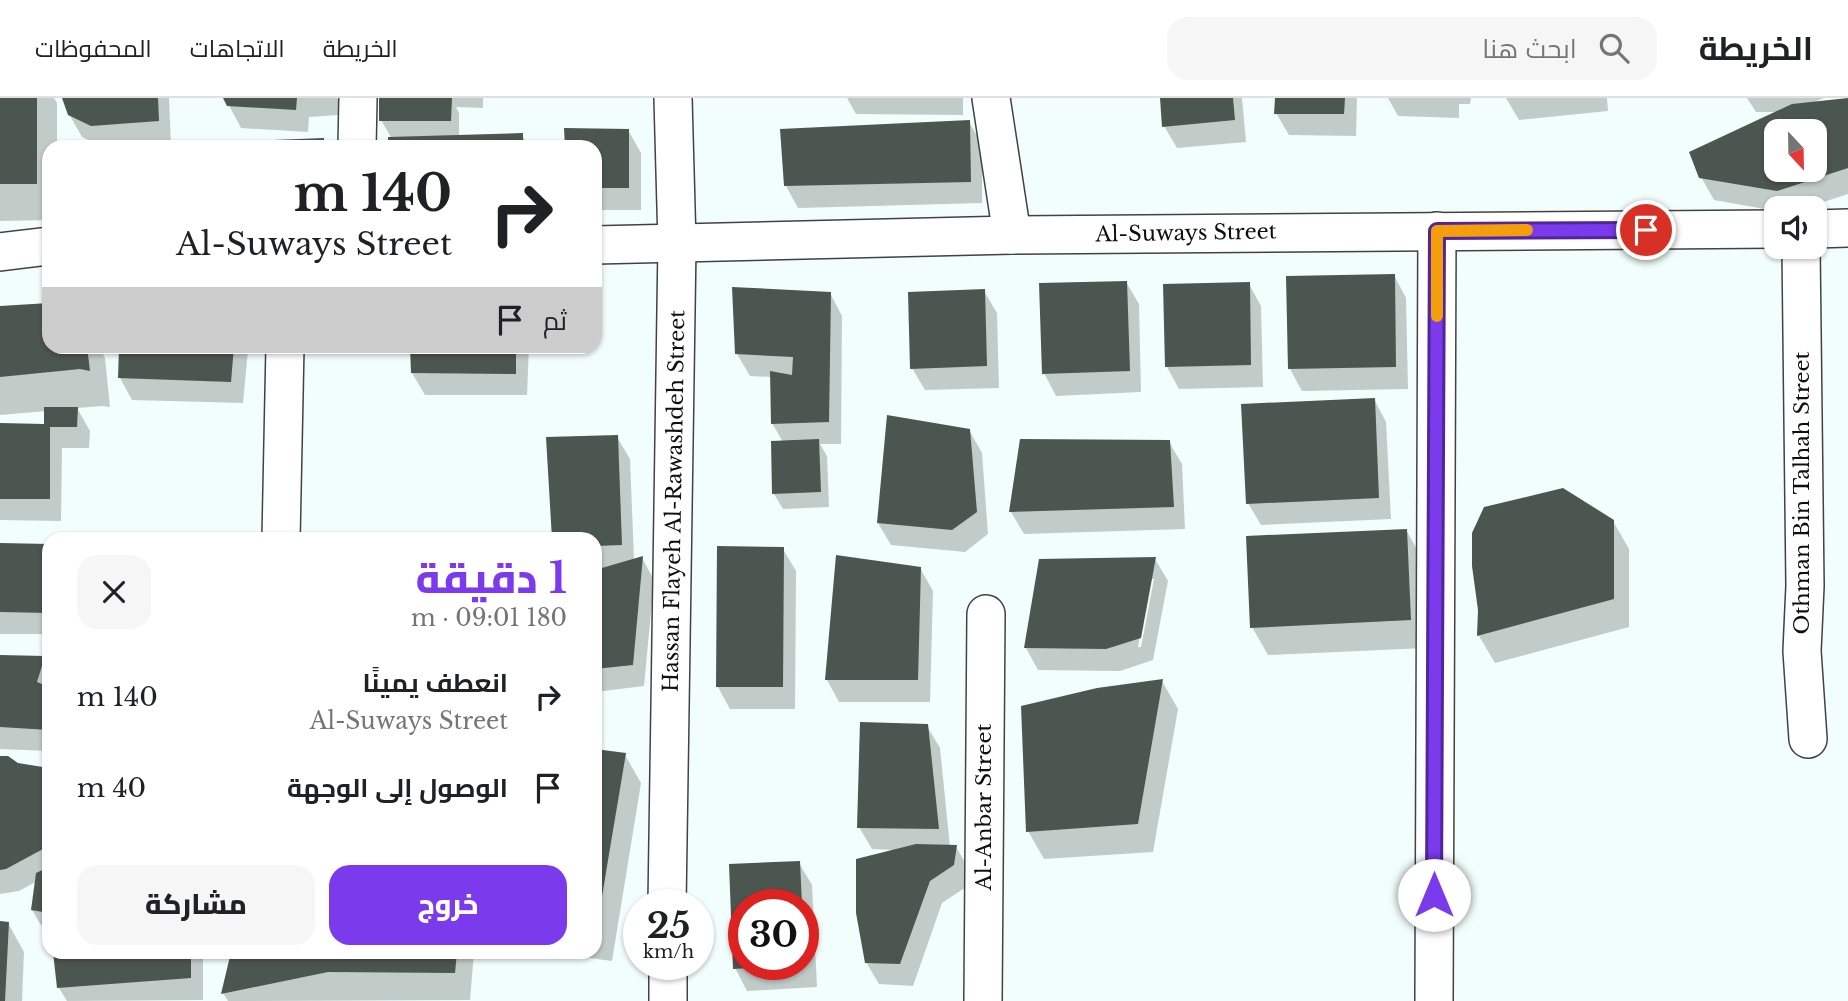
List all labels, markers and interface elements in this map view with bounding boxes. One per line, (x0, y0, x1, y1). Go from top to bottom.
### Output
search box (1167, 17, 1657, 80)
text: الخريطة (1699, 28, 1813, 69)
icon: search (1595, 29, 1633, 67)
text: ابحث هنا (1482, 33, 1577, 65)
text: المحفوظات (35, 34, 152, 63)
text: الاتجاهات (190, 34, 285, 63)
text: الخريطة (323, 34, 398, 63)
north arrow (1764, 119, 1827, 182)
map controls (1764, 119, 1827, 259)
text: 140 m (294, 163, 452, 224)
icon: right (476, 168, 567, 259)
button: sound (1764, 196, 1827, 259)
pin (1616, 200, 1676, 260)
icon: arrive (1627, 211, 1665, 249)
street label: Al-Suways Street (1094, 218, 1277, 248)
text: Al-Suways Street (176, 224, 452, 264)
icon: arrive (491, 301, 529, 339)
text: ثم (543, 305, 567, 337)
street label: Hassan Flayeh Al-Rawashdeh Street (658, 310, 690, 692)
street label: Othman Bin Talhah Street (1789, 351, 1815, 634)
text: 1 دقيقة (416, 552, 567, 604)
button: close (77, 555, 151, 629)
text: 180 m · 09:01 (411, 604, 567, 632)
text: انعطف يمينًا (362, 667, 508, 699)
icon: right (529, 678, 567, 716)
text: 140 m (77, 681, 158, 713)
text: Al-Suways Street (310, 707, 508, 735)
street label: Al-Anbar Street (971, 723, 997, 892)
icon: arrive (529, 769, 567, 807)
text: 40 m (77, 772, 146, 804)
text: الوصول إلى الوجهة (287, 772, 508, 804)
position arrow (1397, 858, 1471, 932)
button: مشاركة (77, 865, 315, 945)
button: خروج (329, 865, 567, 945)
speed limit sign: 30 (728, 889, 819, 980)
text: 25 (647, 904, 690, 947)
text: km/h (643, 941, 694, 963)

